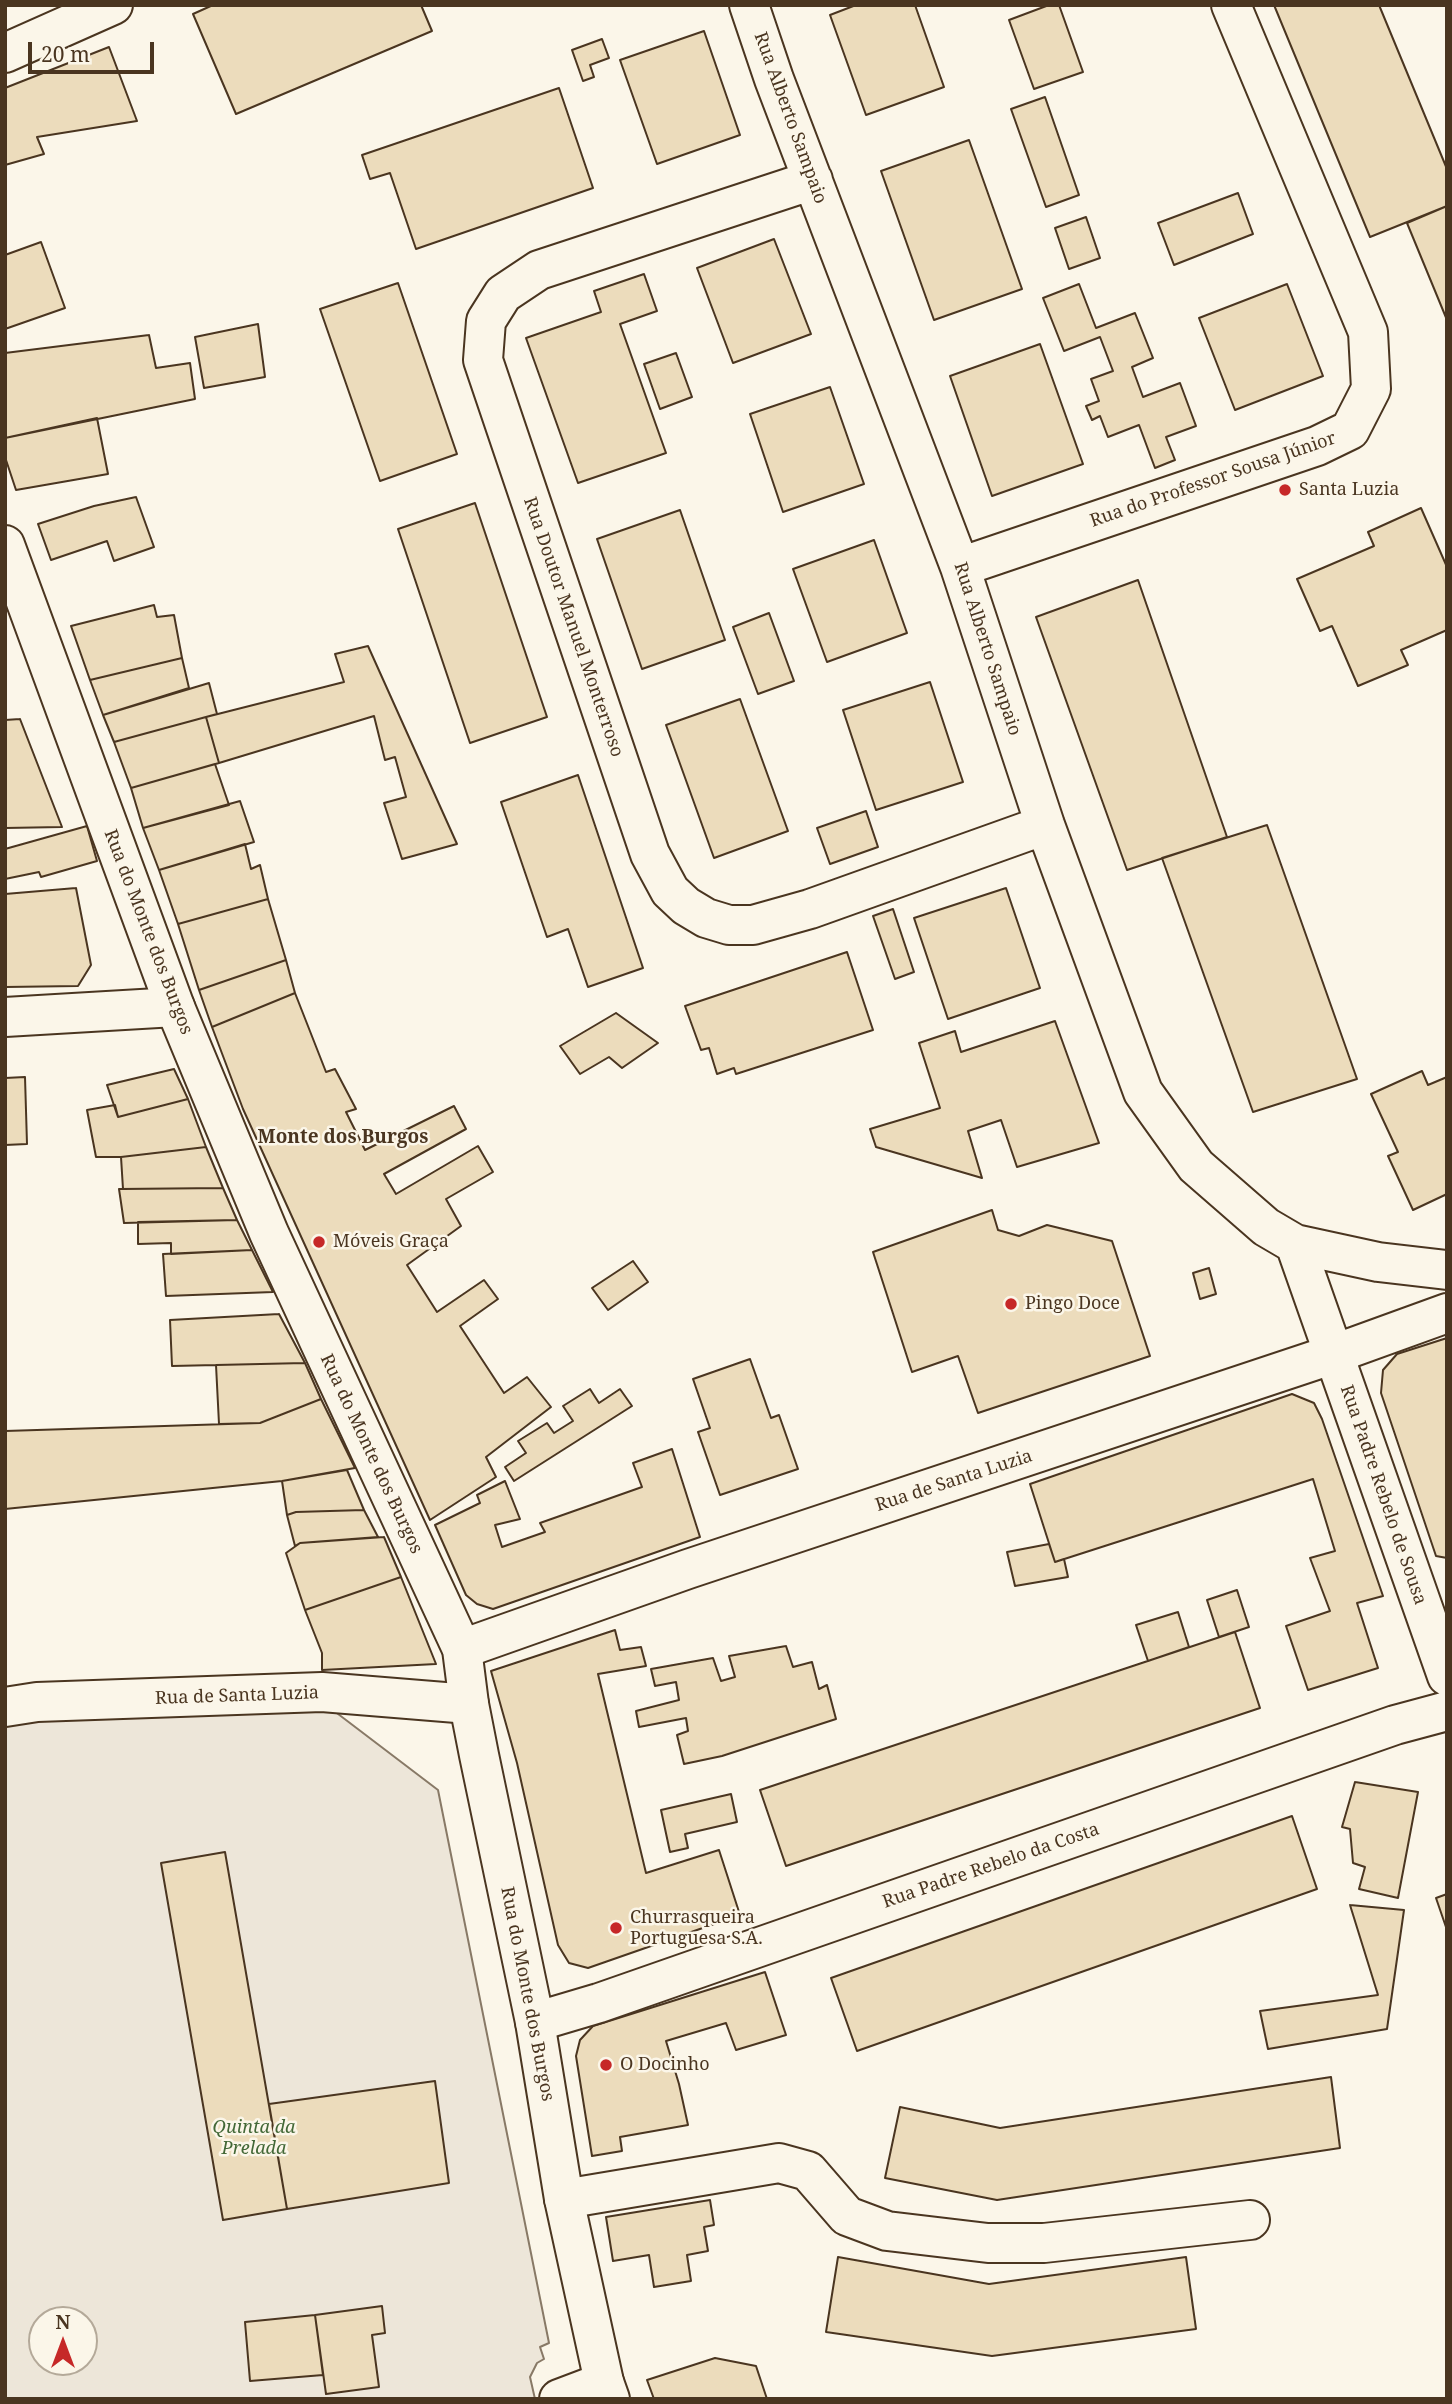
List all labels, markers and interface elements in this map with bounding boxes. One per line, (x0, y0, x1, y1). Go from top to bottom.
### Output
scale bar (32, 28, 158, 72)
street label: Rua Alberto Sampaio (749, 29, 831, 207)
text: 20 m (41, 40, 90, 68)
street label: Rua do Professor Sousa Júnior (1087, 428, 1339, 532)
place label: Santa Luzia (1299, 479, 1399, 501)
marker: Santa Luzia (1277, 482, 1293, 498)
street label: Rua Doutor Manuel Monterroso (518, 494, 628, 760)
street label: Rua Alberto Sampaio (949, 560, 1025, 738)
street label: Rua do Monte dos Burgos (99, 826, 197, 1038)
district label: Monte dos Burgos (258, 1127, 428, 1149)
place label: Móveis Graça (333, 1231, 449, 1253)
marker: Móveis Graça (311, 1234, 327, 1250)
place label: Pingo Doce (1025, 1293, 1120, 1315)
marker: Pingo Doce (1003, 1296, 1019, 1312)
street label: Rua do Monte dos Burgos (315, 1351, 427, 1557)
street label: Rua Padre Rebelo de Sousa (1335, 1382, 1431, 1608)
street label: Rua de Santa Luzia (873, 1445, 1035, 1517)
street label: Rua de Santa Luzia (155, 1682, 319, 1710)
street label: Rua Padre Rebelo da Costa (880, 1819, 1102, 1913)
street label: Rua do Monte dos Burgos (496, 1885, 558, 2103)
place label: Churrasqueira Portuguesa S.A. (630, 1907, 763, 1950)
marker: Churrasqueira Portuguesa S.A. (608, 1920, 624, 1936)
place label: O Docinho (620, 2054, 710, 2076)
marker: O Docinho (598, 2057, 614, 2073)
park label: Quinta da Prelada (213, 2117, 295, 2160)
north arrow (28, 2306, 98, 2376)
text: N (56, 2309, 70, 2335)

